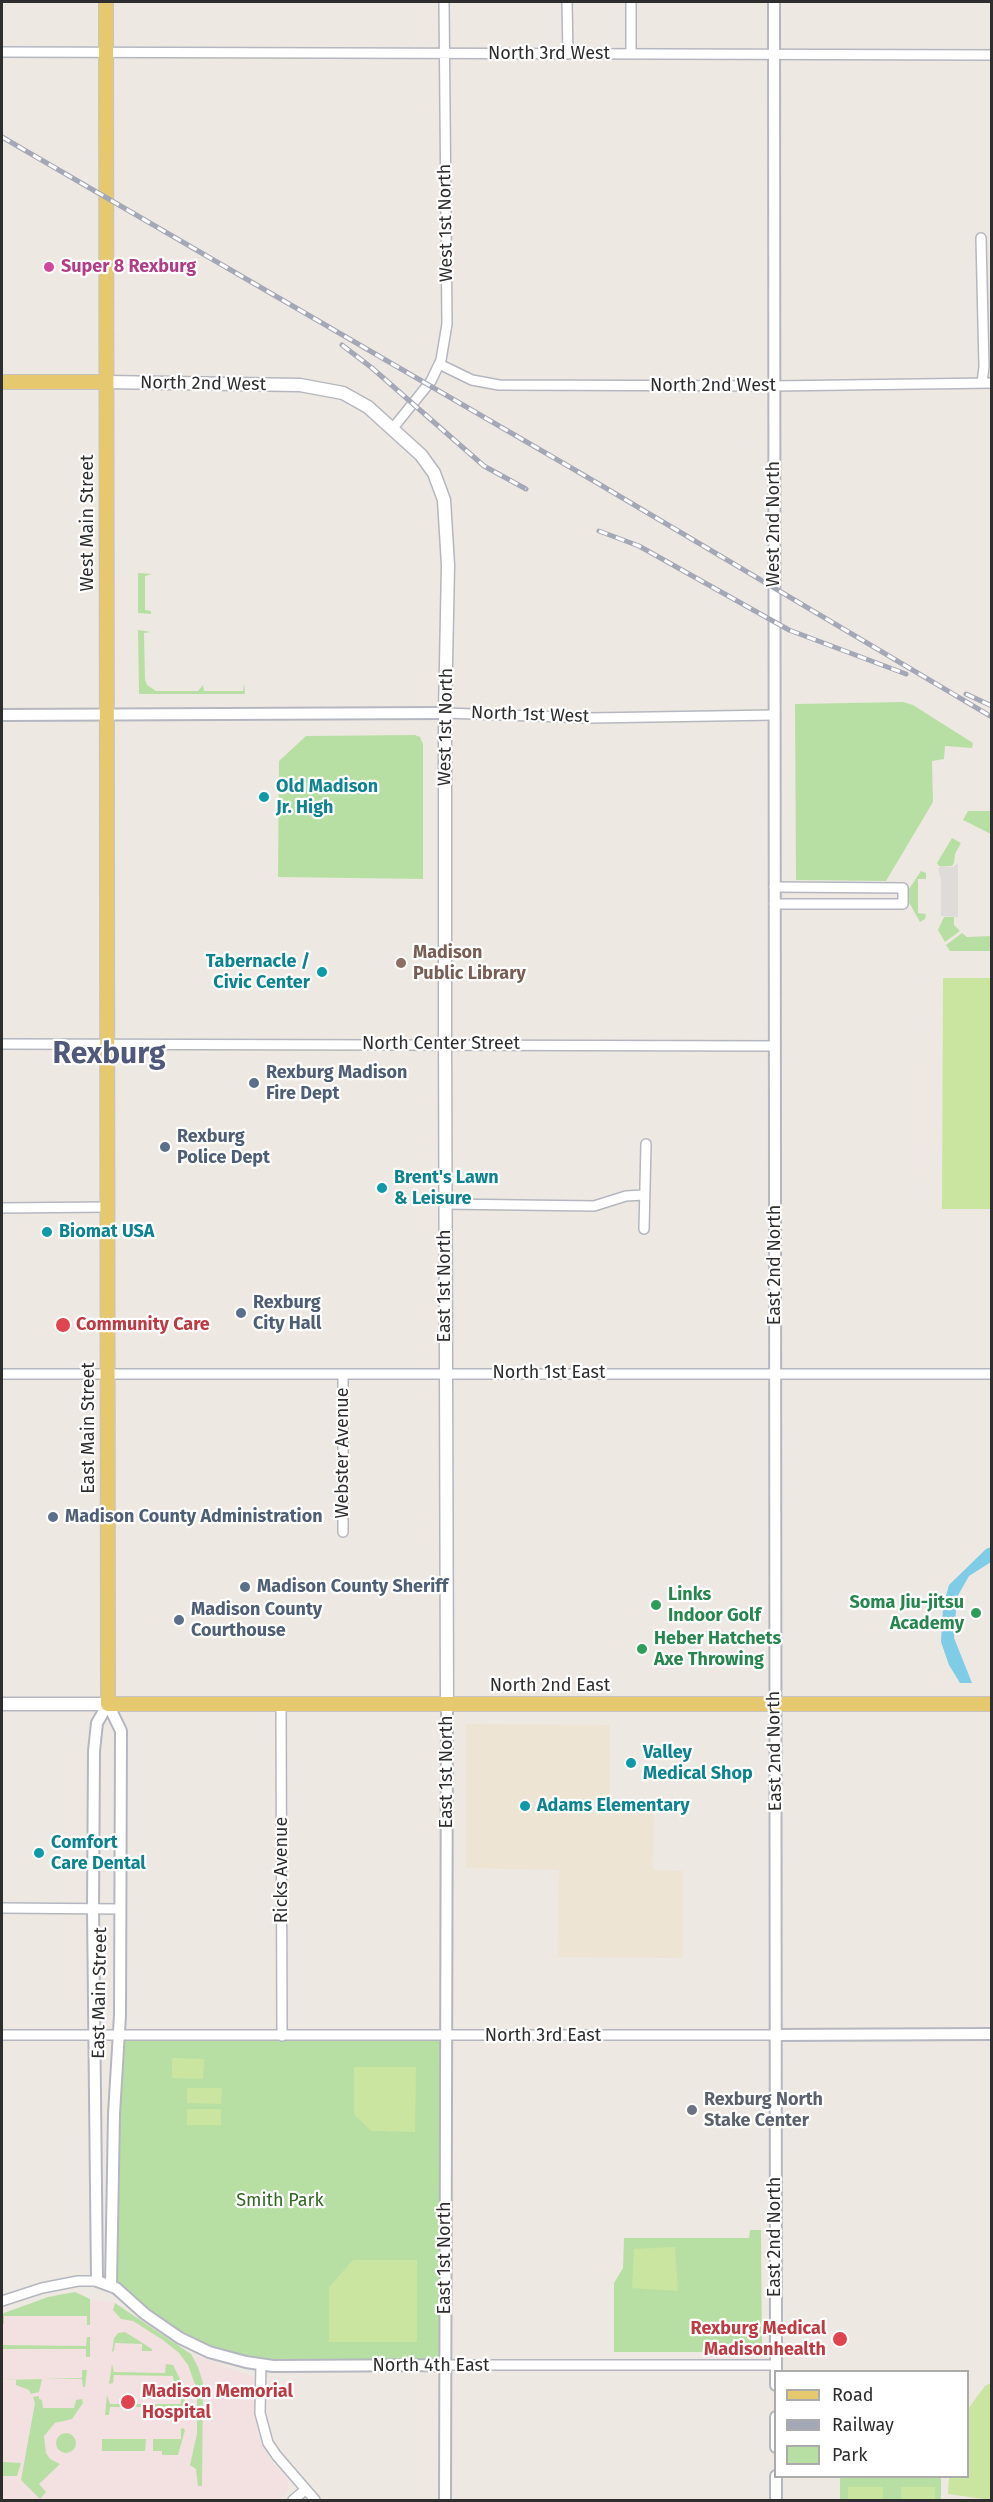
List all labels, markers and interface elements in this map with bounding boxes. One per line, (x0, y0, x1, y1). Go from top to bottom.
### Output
street label: North 3rd West (488, 43, 610, 65)
street label: West 1st North (434, 164, 458, 282)
place label: Super 8 Rexburg (61, 256, 196, 278)
marker: Super 8 Rexburg (42, 260, 56, 274)
street label: North 2nd West (140, 372, 266, 396)
street label: North 2nd West (650, 375, 776, 397)
street label: West Main Street (77, 454, 99, 592)
street label: West 2nd North (763, 461, 785, 587)
street label: West 1st North (434, 668, 458, 786)
street label: North 1st West (470, 702, 590, 728)
place label: Old Madison Jr. High (276, 776, 378, 818)
marker: Old Madison Jr. High (257, 790, 271, 804)
place label: Madison Public Library (413, 942, 526, 984)
place label: Tabernacle / Civic Center (206, 951, 310, 994)
marker: Madison Public Library (394, 956, 408, 970)
marker: Tabernacle / Civic Center (315, 965, 329, 979)
street label: North Center Street (362, 1033, 520, 1055)
district label: Rexburg (53, 1037, 165, 1073)
place label: Rexburg Madison Fire Dept (266, 1062, 407, 1104)
marker: Rexburg Madison Fire Dept (247, 1076, 261, 1090)
place label: Rexburg Police Dept (177, 1126, 270, 1168)
marker: Rexburg Police Dept (158, 1140, 172, 1154)
place label: Brent's Lawn & Leisure (394, 1167, 499, 1210)
marker: Brent's Lawn & Leisure (375, 1181, 389, 1195)
street label: East 2nd North (764, 1205, 786, 1325)
place label: Biomat USA (59, 1221, 154, 1243)
marker: Biomat USA (40, 1225, 54, 1239)
street label: East 1st North (434, 1230, 456, 1342)
place label: Rexburg City Hall (253, 1292, 321, 1334)
marker: Rexburg City Hall (234, 1306, 248, 1320)
place label: Community Care (76, 1314, 210, 1336)
marker: Community Care (54, 1316, 72, 1334)
street label: East Main Street (78, 1362, 100, 1494)
street label: North 1st East (493, 1362, 605, 1384)
street label: Webster Avenue (332, 1387, 354, 1519)
place label: Madison County Administration (65, 1506, 323, 1528)
marker: Madison County Administration (46, 1510, 60, 1524)
place label: Madison County Sheriff (257, 1576, 448, 1598)
marker: Madison County Sheriff (238, 1580, 252, 1594)
place label: Links Indoor Golf (668, 1584, 761, 1626)
place label: Soma Jiu-jitsu Academy (850, 1592, 964, 1634)
marker: Links Indoor Golf (649, 1598, 663, 1612)
place label: Madison County Courthouse (191, 1599, 322, 1642)
marker: Soma Jiu-jitsu Academy (969, 1606, 983, 1620)
marker: Madison County Courthouse (172, 1613, 186, 1627)
place label: Heber Hatchets Axe Throwing (654, 1628, 781, 1670)
marker: Heber Hatchets Axe Throwing (635, 1642, 649, 1656)
street label: North 2nd East (490, 1675, 610, 1697)
street label: East 2nd North (763, 1691, 787, 1811)
street label: East 1st North (436, 1716, 458, 1828)
place label: Valley Medical Shop (643, 1742, 753, 1784)
marker: Valley Medical Shop (624, 1756, 638, 1770)
place label: Adams Elementary (537, 1795, 690, 1817)
marker: Adams Elementary (518, 1799, 532, 1813)
street label: Ricks Avenue (271, 1817, 293, 1923)
place label: Comfort Care Dental (51, 1832, 146, 1874)
marker: Comfort Care Dental (32, 1846, 46, 1860)
street label: East Main Street (88, 1927, 112, 2059)
street label: North 3rd East (485, 2025, 601, 2047)
place label: Rexburg North Stake Center (704, 2089, 823, 2132)
marker: Rexburg North Stake Center (685, 2103, 699, 2117)
street label: East 2nd North (764, 2177, 786, 2297)
park label: Smith Park (236, 2190, 324, 2212)
street label: East 1st North (434, 2202, 456, 2314)
place label: Rexburg Medical Madisonhealth (691, 2318, 826, 2360)
marker: Rexburg Medical Madisonhealth (831, 2330, 849, 2348)
street label: North 4th East (373, 2355, 489, 2377)
legend (774, 2370, 969, 2478)
place label: Madison Memorial Hospital (142, 2381, 293, 2424)
text: Road (832, 2384, 874, 2406)
marker: Madison Memorial Hospital (119, 2393, 137, 2411)
text: Railway (832, 2414, 894, 2436)
text: Park (832, 2444, 867, 2466)

